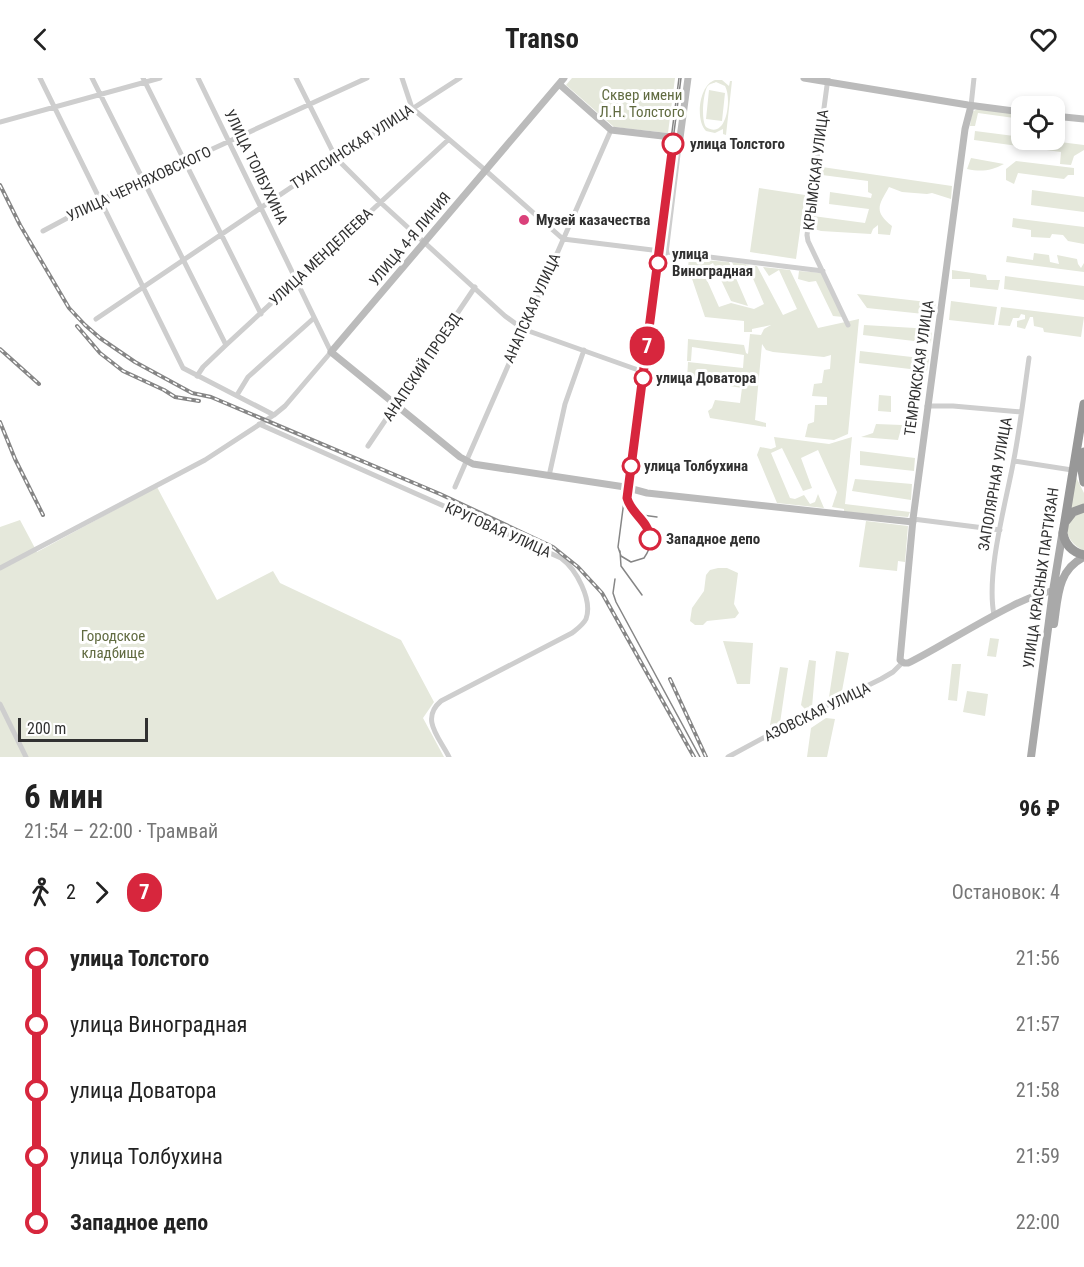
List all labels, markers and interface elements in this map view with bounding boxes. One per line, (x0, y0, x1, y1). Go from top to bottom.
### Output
icon: back (24, 23, 57, 56)
text: Transo (505, 23, 579, 55)
icon: heart (1027, 23, 1060, 56)
park label: Сквер имени Л.Н. Толстого (599, 86, 685, 121)
map controls (1011, 96, 1065, 150)
button: locate (1011, 96, 1065, 150)
street label: ТУАПСИНСКАЯ УЛИЦА (287, 100, 417, 193)
street label: УЛИЦА ТОЛБУХИНА (220, 107, 292, 228)
street label: КРЫМСКАЯ УЛИЦА (800, 108, 832, 231)
marker: улица Толстого (662, 133, 684, 155)
place label: улица Толстого (690, 135, 785, 153)
street label: УЛИЦА ЧЕРНЯХОВСКОГО (64, 143, 214, 225)
street label: УЛИЦА 4-Я ЛИНИЯ (366, 188, 454, 290)
street label: УЛИЦА МЕНДЕЛЕЕВА (266, 204, 377, 310)
place label: Музей казачества (536, 211, 650, 229)
marker: Музей казачества (517, 213, 531, 227)
place label: улица Виноградная (672, 245, 753, 280)
street label: АНАПСКАЯ УЛИЦА (500, 250, 564, 366)
marker: улица Виноградная (649, 254, 667, 272)
street label: ТЕМРЮКСКАЯ УЛИЦА (901, 299, 937, 437)
street label: АНАПСКИЙ ПРОЕЗД (379, 309, 465, 425)
line badge: 7 (628, 326, 666, 366)
text: 7 (642, 334, 652, 358)
marker: улица Доватора (634, 369, 652, 387)
place label: улица Доватора (656, 369, 756, 387)
street label: ЗАПОЛЯРНАЯ УЛИЦА (974, 416, 1016, 552)
marker: улица Толбухина (622, 457, 640, 475)
place label: улица Толбухина (644, 457, 748, 475)
street label: УЛИЦА КРАСНЫХ ПАРТИЗАН (1019, 486, 1063, 670)
street label: КРУГОВАЯ УЛИЦА (442, 499, 554, 562)
marker: Западное депо (639, 528, 661, 550)
place label: Западное депо (666, 530, 760, 548)
park label: Городское кладбище (81, 627, 145, 662)
street label: АЗОВСКАЯ УЛИЦА (761, 678, 873, 745)
scale bar (18, 715, 148, 742)
text: 200 m (27, 719, 66, 738)
text: 6 мин (24, 777, 103, 816)
text: 96 ₽ (1019, 796, 1060, 821)
text: 21:54 – 22:00 · Трамвай (24, 819, 218, 843)
icon: walk (24, 876, 57, 909)
icon: forward (85, 876, 118, 909)
text: 2 (66, 880, 76, 904)
text: 7 (139, 880, 150, 904)
text: Остановок: 4 (952, 880, 1060, 904)
text: улица Толстого (70, 946, 209, 971)
text: 21:56 (1016, 946, 1060, 970)
text: улица Виноградная (70, 1012, 247, 1037)
text: 21:57 (1016, 1012, 1060, 1036)
text: улица Доватора (70, 1078, 217, 1103)
text: 21:58 (1016, 1078, 1060, 1102)
text: улица Толбухина (70, 1144, 223, 1169)
text: 21:59 (1016, 1144, 1060, 1168)
text: Западное депо (70, 1210, 208, 1235)
text: 22:00 (1016, 1210, 1060, 1234)

